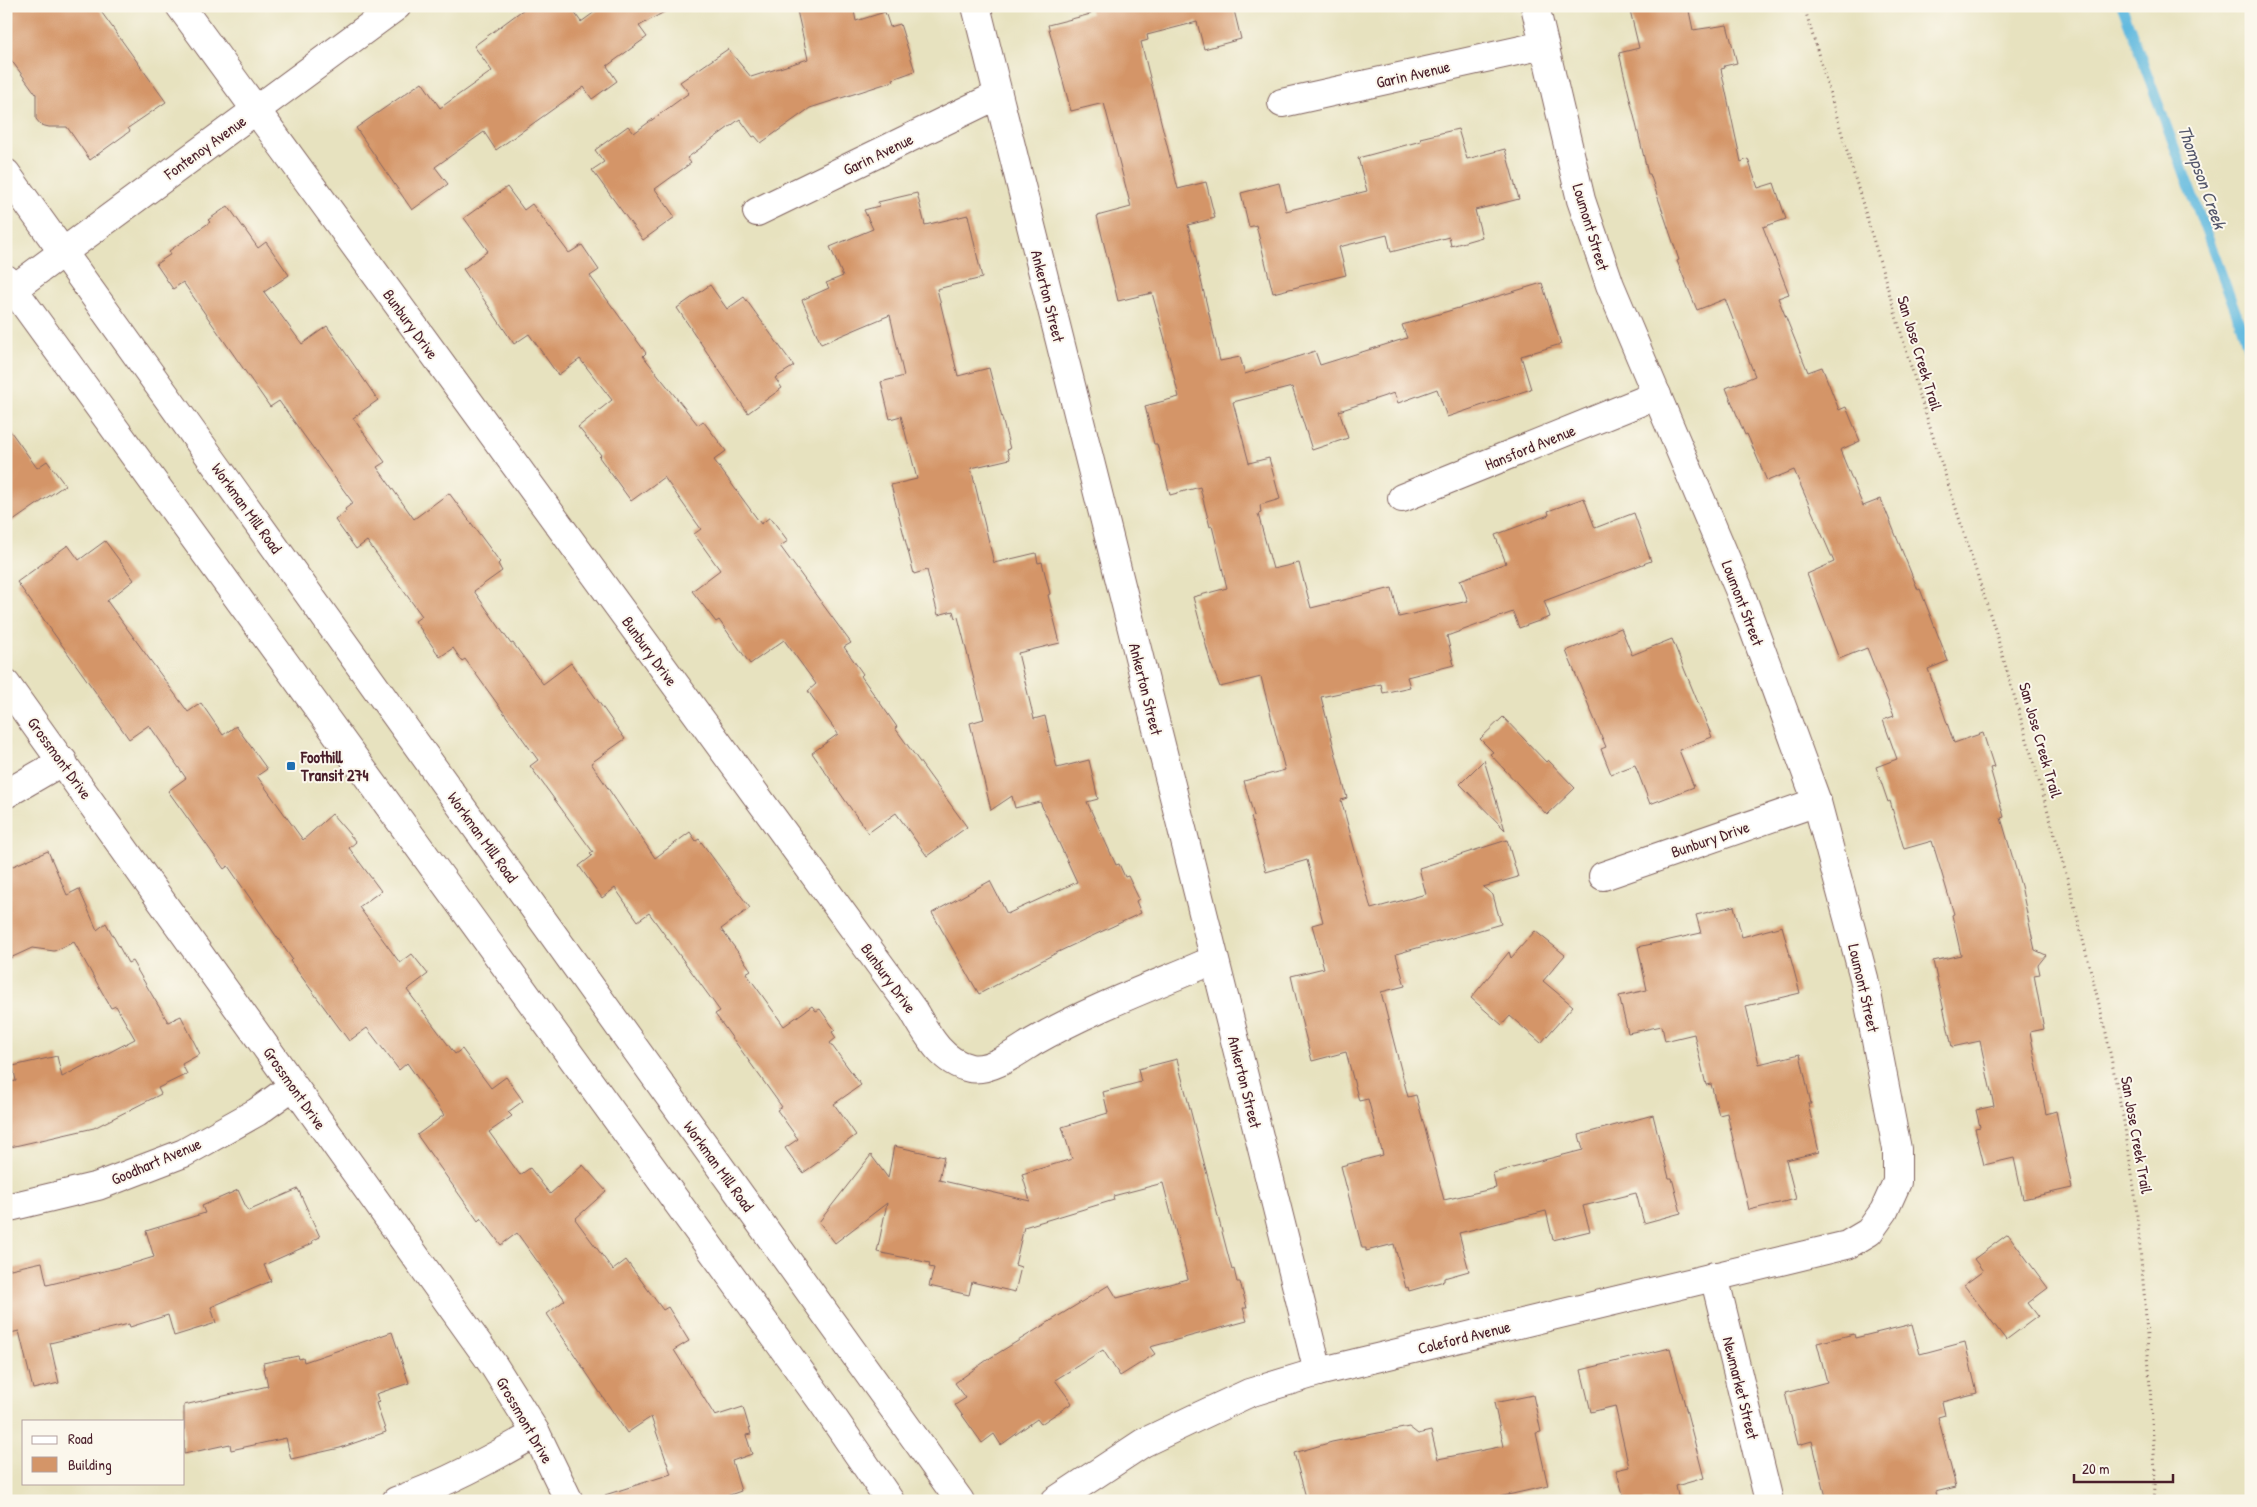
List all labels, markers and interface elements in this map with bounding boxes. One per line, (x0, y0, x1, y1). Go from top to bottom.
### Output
street label: Garin Avenue (1374, 55, 1453, 93)
street label: Fontenoy Avenue (159, 109, 251, 185)
water label: Thompson Creek (2172, 122, 2233, 233)
street label: Garin Avenue (839, 127, 917, 180)
street label: Loumont Street (1567, 181, 1615, 274)
street label: Ankerton Street (1026, 248, 1070, 345)
street label: Bunbury Drive (378, 285, 444, 364)
street label: San Jose Creek Trail (1892, 293, 1948, 414)
street label: Hansford Avenue (1481, 419, 1579, 475)
street label: Workman Mill Road (207, 458, 287, 558)
street label: Loumont Street (1717, 557, 1770, 649)
street label: Bunbury Drive (617, 612, 683, 691)
street label: Ankerton Street (1124, 641, 1168, 738)
street label: San Jose Creek Trail (2014, 680, 2068, 801)
street label: Grossmont Drive (23, 713, 98, 804)
place label: Foothill Transit 274 (300, 746, 369, 786)
marker: Foothill Transit 274 (285, 760, 297, 772)
street label: Workman Mill Road (443, 787, 523, 887)
street label: Bunbury Drive (1668, 815, 1753, 863)
street label: Bunbury Drive (856, 939, 922, 1018)
street label: Loumont Street (1843, 942, 1885, 1035)
street label: Ankerton Street (1223, 1034, 1267, 1131)
street label: Grossmont Drive (258, 1042, 332, 1134)
street label: San Jose Creek Trail (2116, 1075, 2158, 1196)
street label: Workman Mill Road (679, 1116, 759, 1216)
street label: Goodhart Avenue (108, 1132, 205, 1190)
street label: Coleford Avenue (1415, 1315, 1513, 1359)
street label: Newmarket Street (1718, 1334, 1764, 1442)
street label: Grossmont Drive (491, 1373, 559, 1468)
legend (22, 1420, 185, 1484)
text: Road (68, 1428, 93, 1449)
scale bar (2074, 1452, 2173, 1484)
text: Building (68, 1454, 112, 1475)
text: 20 m (2082, 1458, 2109, 1479)

